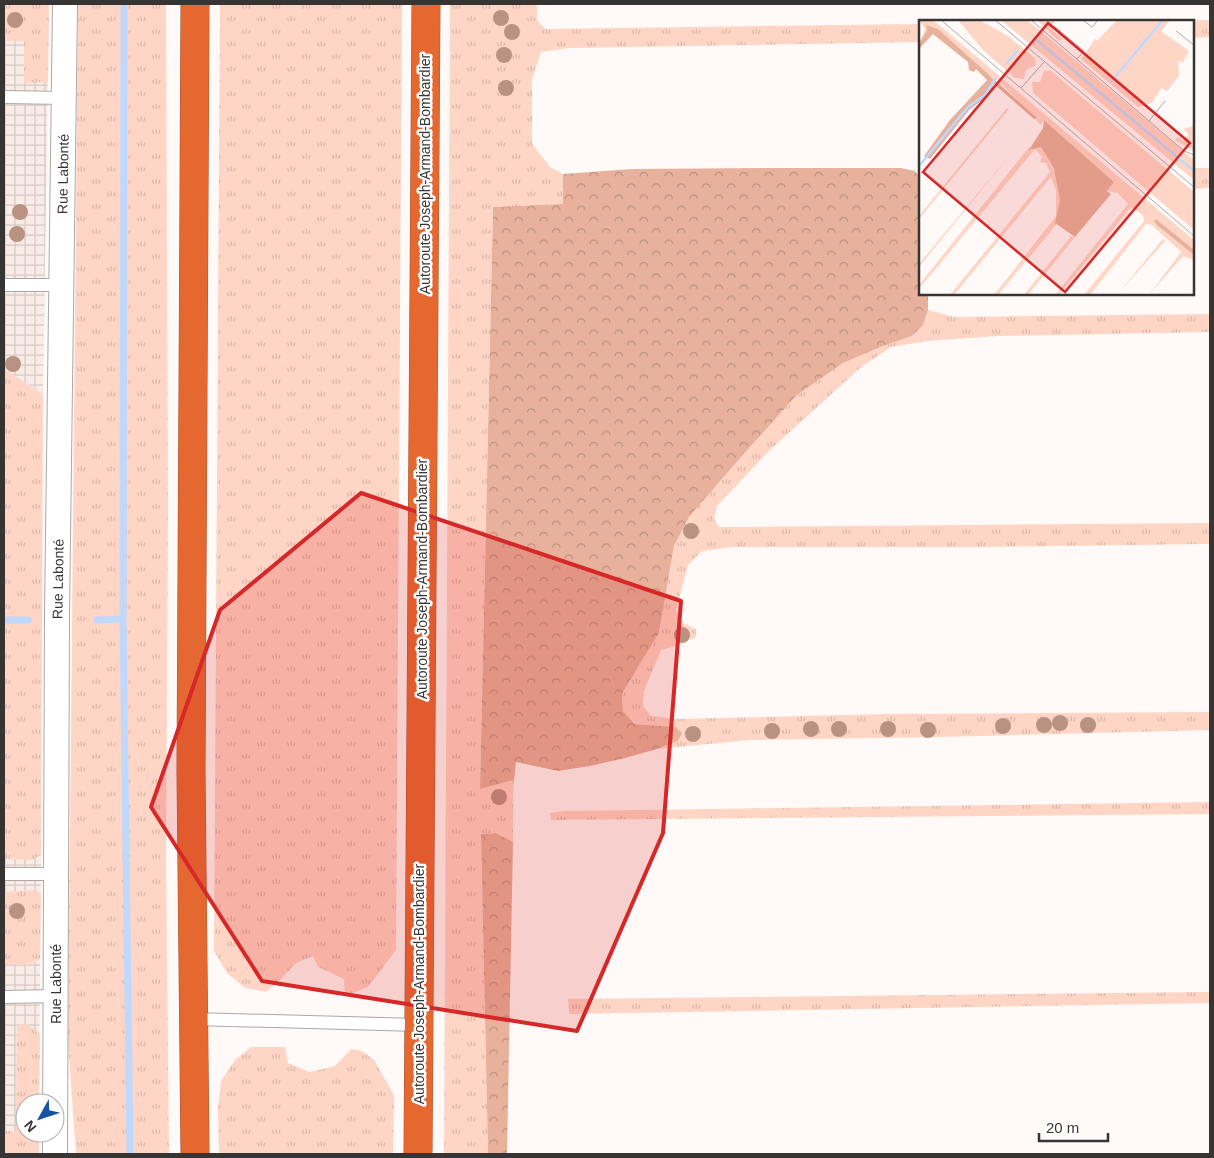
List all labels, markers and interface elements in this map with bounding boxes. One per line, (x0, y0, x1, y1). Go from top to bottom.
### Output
inset map (919, 20, 1194, 295)
street label: Autoroute Joseph-Armand-Bombardier (417, 53, 433, 294)
street label: Rue Labonté (54, 134, 72, 214)
street label: Autoroute Joseph-Armand-Bombardier (414, 458, 430, 699)
street label: Rue Labonté (49, 539, 67, 619)
street label: Autoroute Joseph-Armand-Bombardier (411, 863, 427, 1104)
street label: Rue Labonté (48, 944, 64, 1024)
north arrow (15, 1093, 65, 1143)
scale bar (1039, 1110, 1108, 1142)
text: N (21, 1117, 39, 1135)
text: 20 m (1046, 1119, 1079, 1136)

